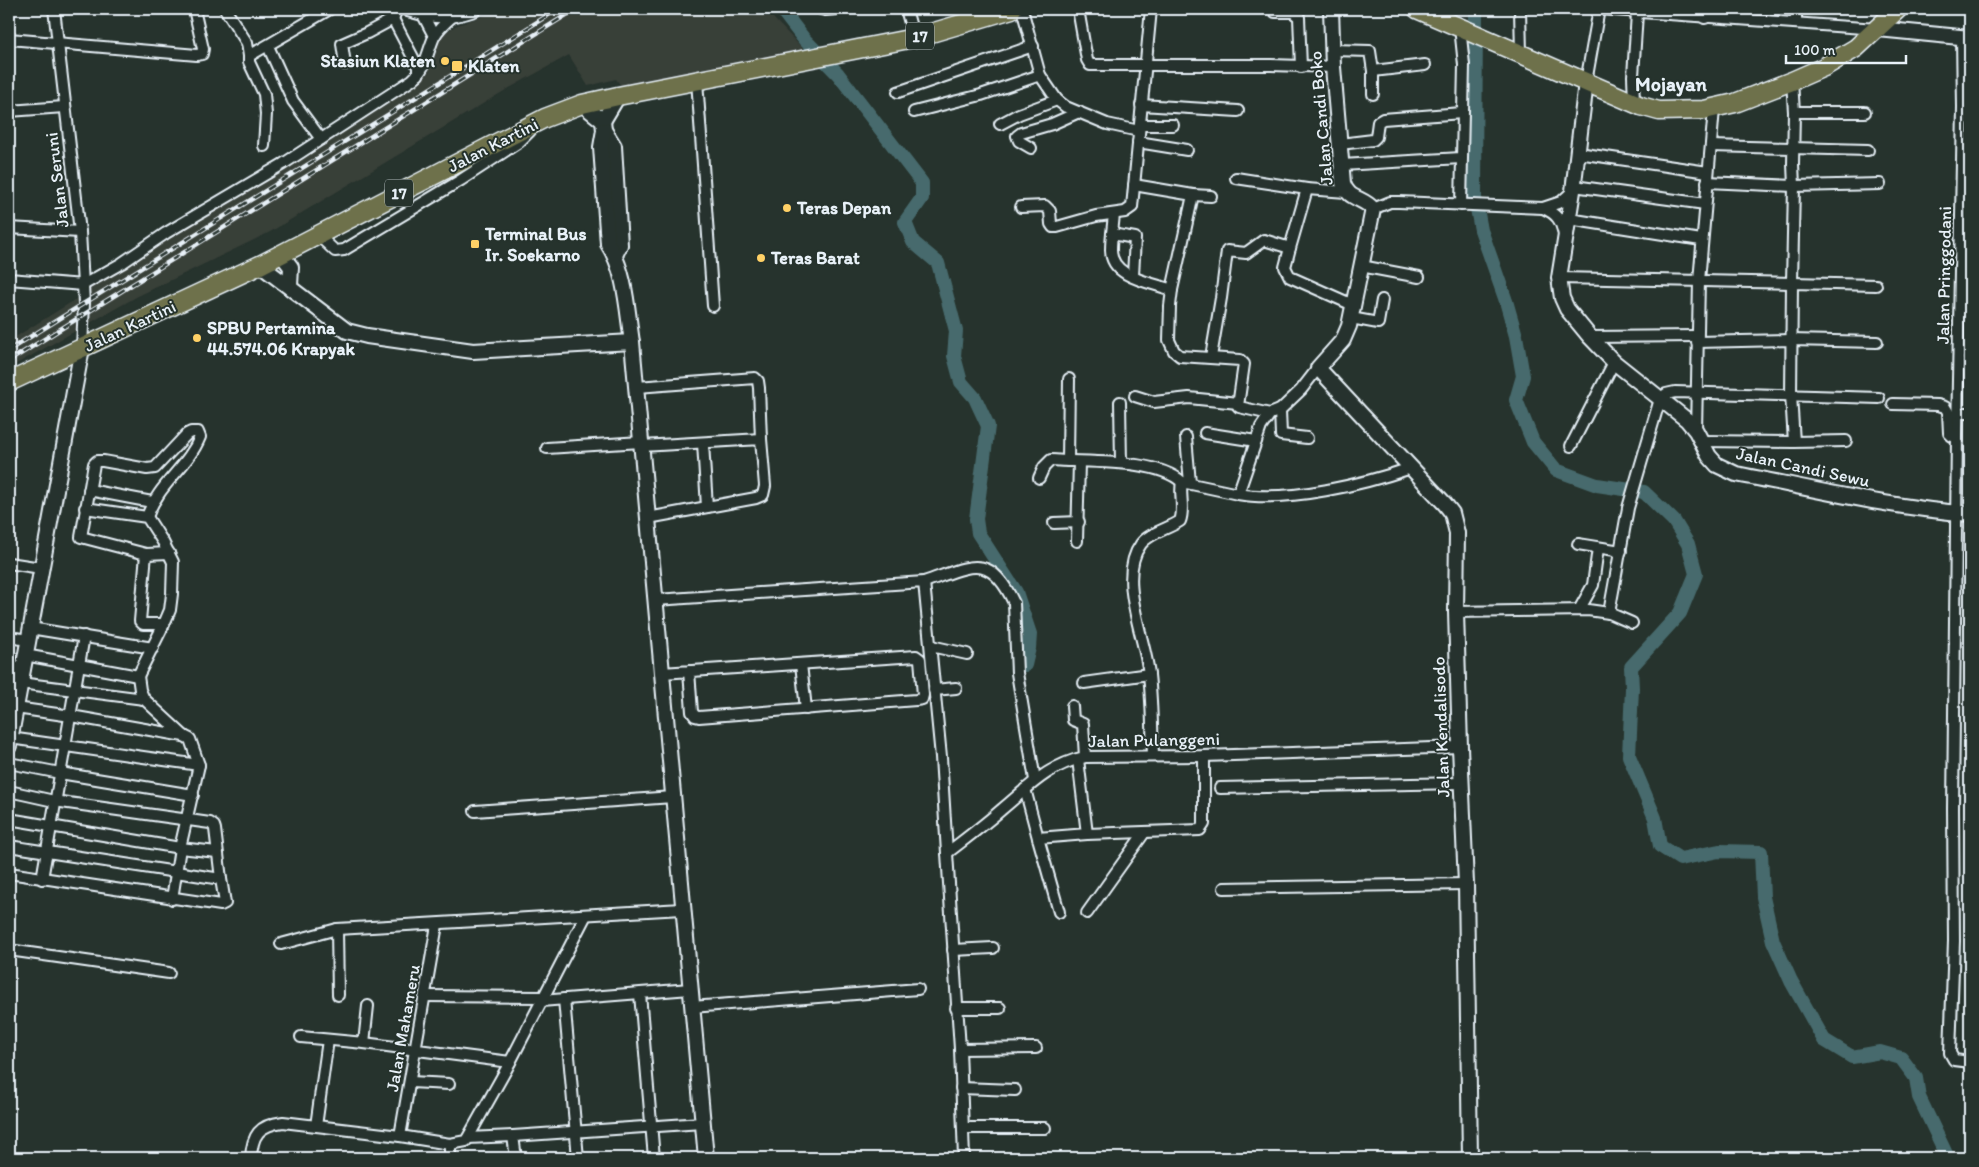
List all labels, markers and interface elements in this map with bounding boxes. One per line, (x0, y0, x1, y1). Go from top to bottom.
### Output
road number: 17 (906, 22, 934, 50)
scale bar (1786, 32, 1906, 64)
text: 100 m (1794, 41, 1836, 59)
place label: Stasiun Klaten (320, 50, 436, 72)
street label: Jalan Candi Boko (1304, 50, 1338, 186)
marker: Stasiun Klaten (439, 55, 451, 67)
place label: Klaten (468, 55, 520, 77)
marker: Klaten (450, 59, 464, 73)
district label: Mojayan (1635, 72, 1708, 97)
street label: Jalan Kartini (444, 113, 542, 177)
street label: Jalan Seruni (40, 131, 74, 229)
road number: 17 (385, 180, 413, 207)
place label: Teras Depan (796, 197, 892, 219)
marker: Teras Depan (781, 202, 793, 214)
street label: Jalan Pringgodani (1932, 206, 1956, 344)
place label: Terminal Bus Ir. Soekarno (484, 223, 586, 266)
marker: Terminal Bus Ir. Soekarno (469, 238, 481, 250)
place label: Teras Barat (770, 247, 860, 269)
marker: Teras Barat (755, 252, 767, 264)
street label: Jalan Kartini (81, 295, 179, 357)
place label: SPBU Pertamina 44.574.06 Krapyak (207, 317, 355, 360)
marker: SPBU Pertamina 44.574.06 Krapyak (191, 332, 203, 344)
street label: Jalan Candi Sewu (1734, 442, 1872, 492)
street label: Jalan Kendalisodo (1428, 656, 1454, 798)
street label: Jalan Pulanggeni (1088, 728, 1220, 752)
street label: Jalan Mahameru (381, 963, 425, 1093)

